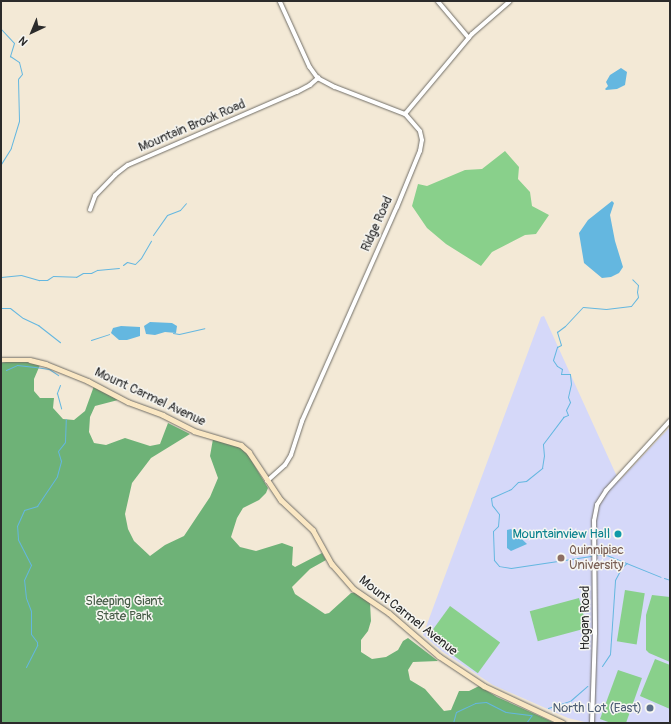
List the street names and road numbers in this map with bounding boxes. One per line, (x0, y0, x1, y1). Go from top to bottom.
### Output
street label: Mountain Brook Road (136, 96, 248, 156)
street label: Ridge Road (358, 194, 396, 254)
street label: Mount Carmel Avenue (92, 364, 208, 430)
street label: Mount Carmel Avenue (356, 573, 460, 659)
street label: Hogan Road (577, 586, 593, 650)

